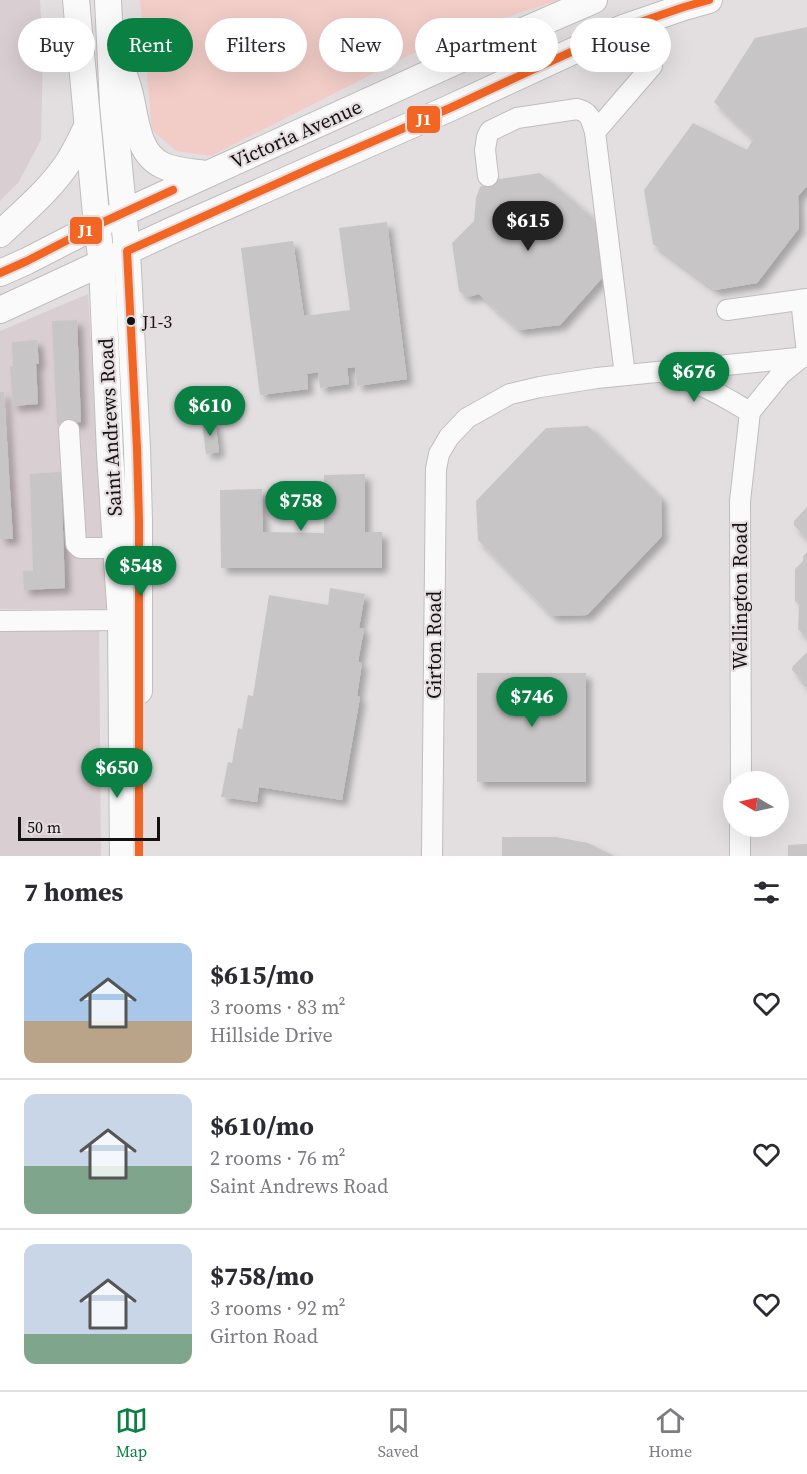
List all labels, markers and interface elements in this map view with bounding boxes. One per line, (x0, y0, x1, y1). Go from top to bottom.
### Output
chip: Buy (18, 18, 95, 72)
chip: Rent (107, 18, 193, 72)
chip: Filters (205, 18, 307, 72)
chip: New (319, 18, 403, 72)
chip: Apartment (415, 18, 558, 72)
chip: House (570, 18, 671, 72)
street label: Victoria Avenue (226, 93, 366, 175)
line badge: J1 (406, 105, 441, 134)
text: J1 (416, 108, 432, 130)
pin: $615 (492, 201, 564, 252)
text: $615 (506, 206, 550, 234)
line badge: J1 (69, 216, 103, 245)
text: J1 (78, 219, 94, 241)
place label: J1-3 (141, 309, 172, 334)
marker: J1-3 (125, 315, 137, 327)
street label: Saint Andrews Road (91, 337, 129, 517)
pin: $676 (658, 352, 730, 403)
text: $676 (672, 357, 716, 385)
pin: $610 (174, 386, 246, 437)
text: $610 (188, 391, 232, 419)
pin: $758 (265, 481, 337, 532)
text: $758 (279, 486, 323, 514)
street label: Wellington Road (726, 521, 754, 670)
pin: $548 (105, 546, 177, 597)
text: $548 (119, 551, 163, 579)
street label: Girton Road (420, 590, 448, 699)
pin: $746 (496, 677, 568, 728)
text: $746 (510, 682, 554, 710)
pin: $650 (81, 748, 153, 799)
text: $650 (95, 753, 139, 781)
north arrow (723, 771, 789, 837)
map controls (723, 771, 789, 837)
scale bar (18, 814, 160, 842)
text: 50 m (27, 816, 61, 838)
text: 7 homes (24, 874, 123, 910)
icon: filters (750, 876, 783, 909)
text: $615/mo (210, 957, 314, 993)
icon: home (72, 967, 144, 1039)
icon: heart (750, 987, 783, 1020)
text: 3 rooms · 83 m² (210, 993, 346, 1021)
text: Hillside Drive (210, 1021, 333, 1049)
text: $610/mo (210, 1108, 314, 1144)
icon: home (72, 1118, 144, 1190)
icon: heart (750, 1138, 783, 1171)
text: 2 rooms · 76 m² (210, 1144, 346, 1172)
text: Saint Andrews Road (210, 1172, 388, 1200)
text: $758/mo (210, 1258, 314, 1294)
icon: home (72, 1268, 144, 1340)
icon: heart (750, 1288, 783, 1321)
text: 3 rooms · 92 m² (210, 1294, 346, 1322)
text: Girton Road (210, 1322, 318, 1350)
tab: Map (115, 1404, 148, 1462)
tab: Saved (378, 1404, 419, 1462)
tab: Home (648, 1404, 692, 1462)

